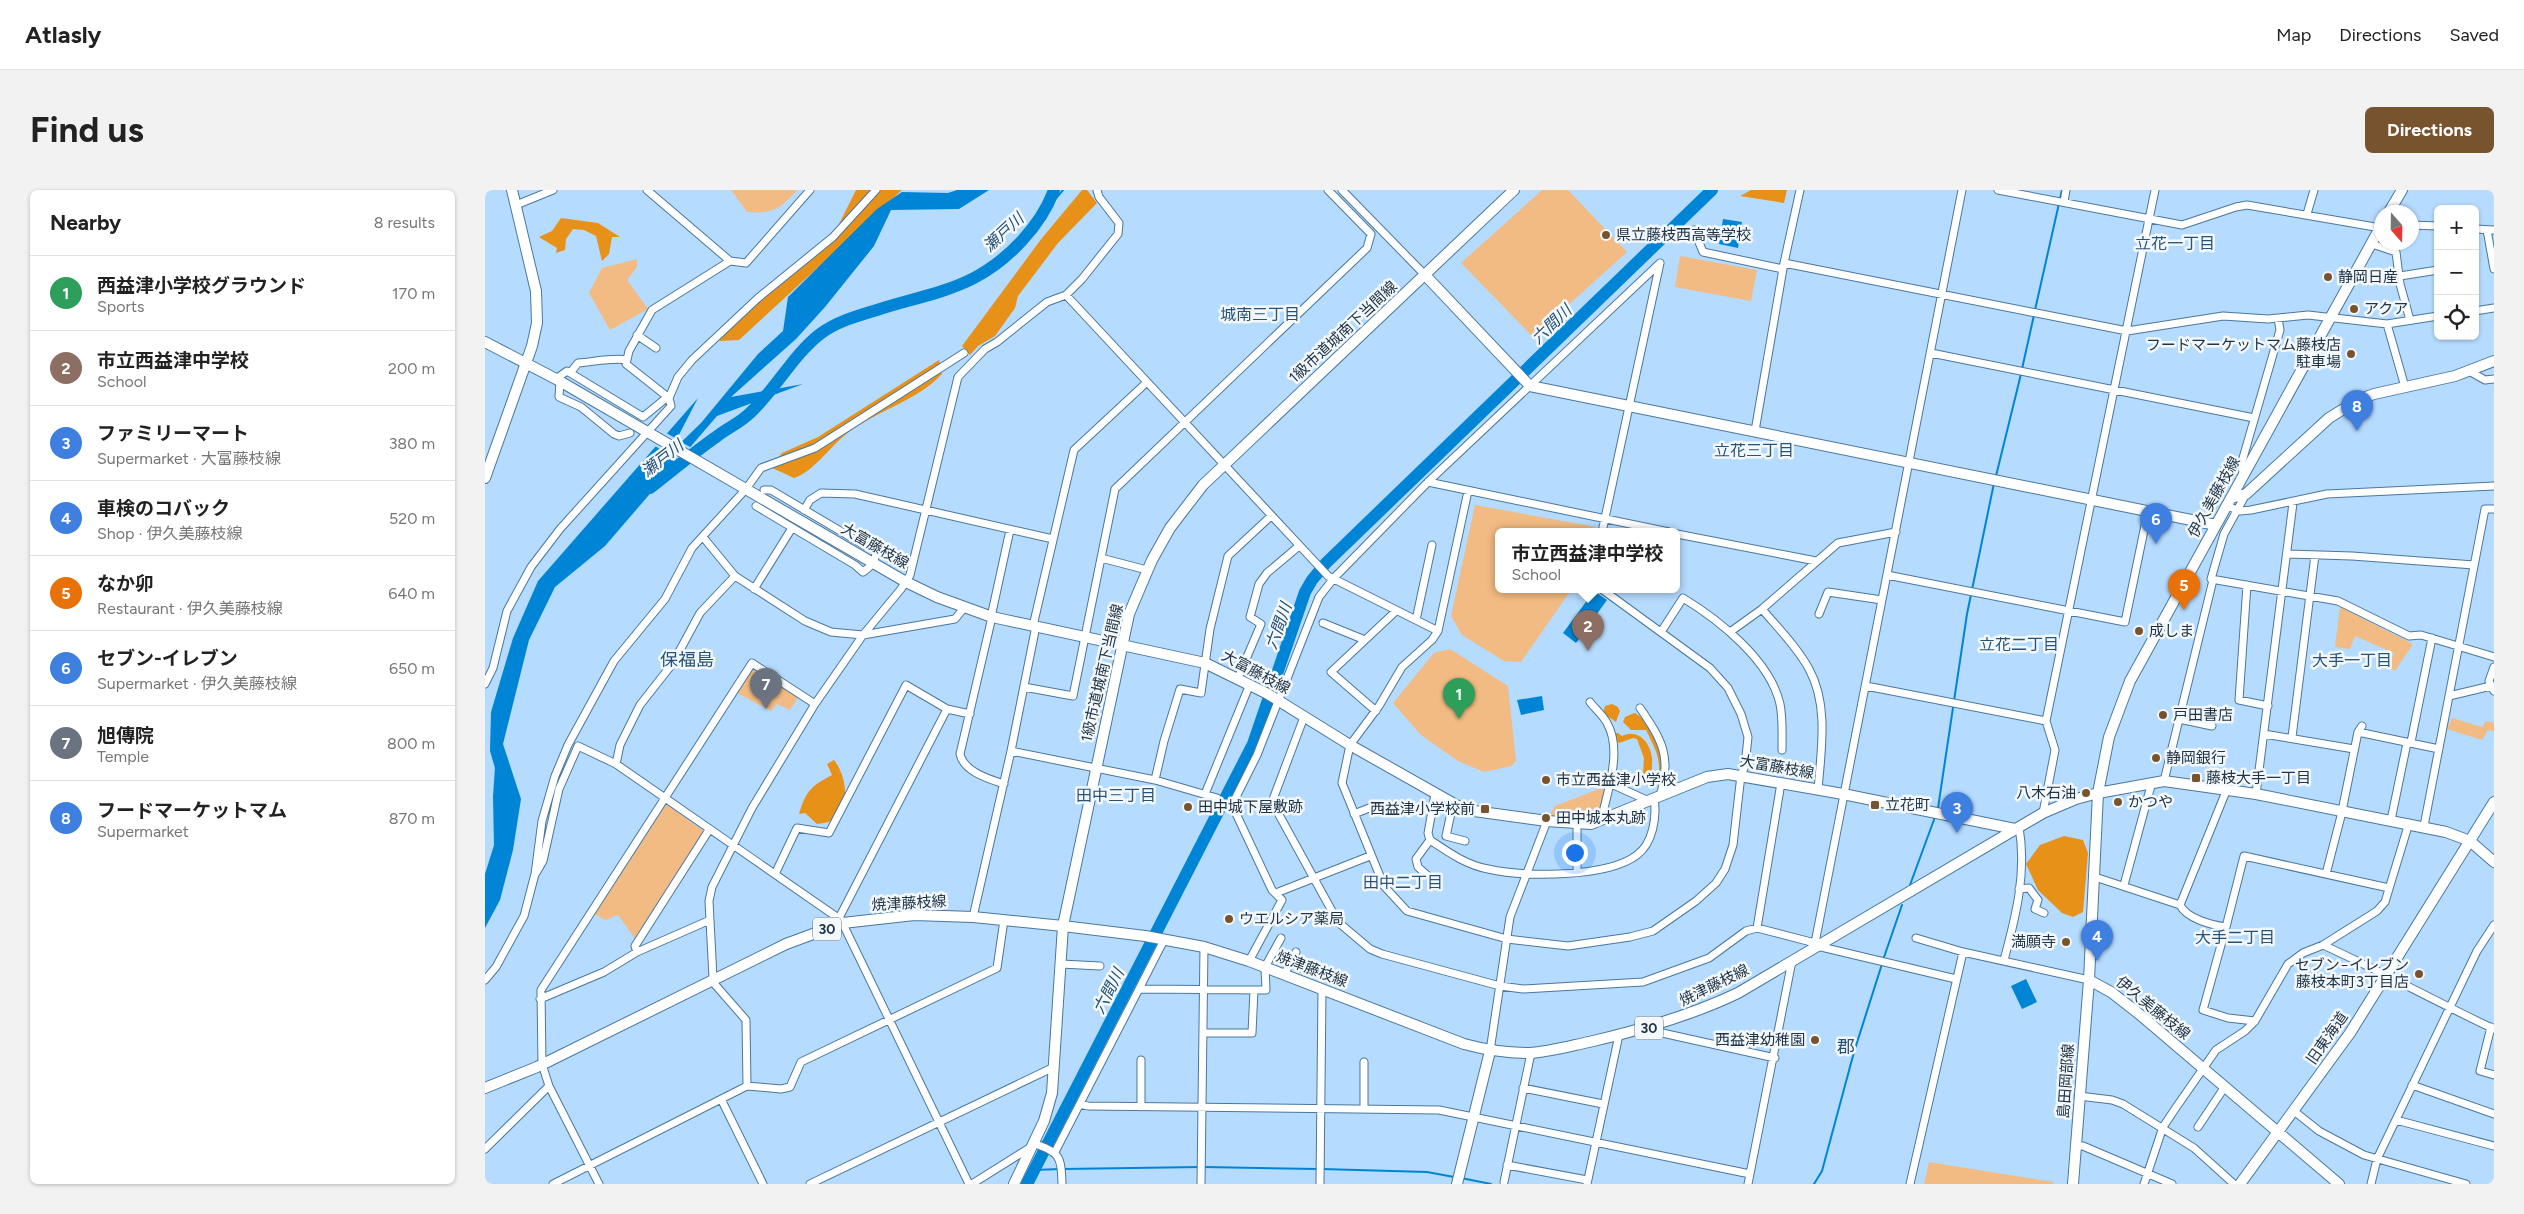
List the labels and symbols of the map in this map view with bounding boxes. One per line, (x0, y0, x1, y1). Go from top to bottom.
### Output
north arrow (2374, 205, 2419, 250)
water label: 瀬戸川 (979, 208, 1029, 256)
place label: 県立藤枝西高等学校 (1616, 226, 1751, 244)
marker: 県立藤枝西高等学校 (1600, 229, 1612, 241)
district label: 立花一丁目 (2135, 234, 2215, 253)
place label: 静岡日産 (2338, 268, 2398, 286)
marker: 静岡日産 (2322, 271, 2334, 283)
street label: 1級市道城南下当間線 (1285, 277, 1401, 387)
water label: 六間川 (1527, 299, 1577, 348)
place label: アクア (2364, 300, 2408, 318)
marker: アクア (2348, 303, 2360, 315)
district label: 城南三丁目 (1220, 305, 1300, 324)
place label: フードマーケットマム藤枝店 駐車場 (2146, 336, 2341, 371)
marker: フードマーケットマム藤枝店 駐車場 (2345, 348, 2357, 360)
pin: 8 (2341, 390, 2373, 431)
water label: 瀬戸川 (638, 435, 689, 481)
district label: 立花三丁目 (1714, 441, 1794, 460)
street label: 伊久美藤枝線 (2184, 453, 2244, 541)
pin: 6 (2140, 503, 2172, 544)
street label: 大富藤枝線 (838, 519, 912, 573)
pin: 5 (2168, 569, 2200, 610)
water label: 六間川 (1261, 598, 1296, 652)
street label: 1級市道城南下当間線 (1077, 602, 1127, 744)
pin: 2 (1572, 610, 1604, 651)
place label: 成しま (2149, 622, 2194, 640)
marker: 成しま (2133, 625, 2145, 637)
district label: 立花二丁目 (1979, 635, 2059, 654)
street label: 大富藤枝線 (1219, 646, 1293, 698)
district label: 保福島 (660, 649, 714, 671)
district label: 大手一丁目 (2312, 651, 2392, 670)
pin: 7 (750, 668, 782, 709)
pin: 1 (1443, 678, 1475, 719)
place label: 戸田書店 (2173, 706, 2233, 724)
marker: 戸田書店 (2157, 709, 2169, 721)
place label: 静岡銀行 (2166, 749, 2226, 767)
street label: 大富藤枝線 (1738, 752, 1816, 782)
marker: 静岡銀行 (2150, 752, 2162, 764)
place label: 藤枝大手一丁目 (2206, 769, 2311, 787)
place label: 市立西益津小学校 (1556, 771, 1676, 789)
marker: 藤枝大手一丁目 (2190, 772, 2202, 784)
marker: 市立西益津小学校 (1540, 774, 1552, 786)
place label: 八木石油 (2016, 784, 2076, 802)
district label: 田中三丁目 (1076, 786, 1156, 805)
marker: 八木石油 (2080, 787, 2092, 799)
pin: 3 (1941, 792, 1973, 833)
place label: かつや (2128, 793, 2173, 811)
place label: 立花町 (1885, 796, 1930, 814)
marker: かつや (2112, 796, 2124, 808)
place label: 田中城下屋敷跡 (1198, 798, 1303, 816)
marker: 立花町 (1869, 799, 1881, 811)
place label: 西益津小学校前 (1370, 800, 1475, 818)
marker: 田中城下屋敷跡 (1182, 801, 1194, 813)
marker: 西益津小学校前 (1479, 803, 1491, 815)
place label: 田中城本丸跡 (1556, 809, 1646, 827)
marker: 田中城本丸跡 (1540, 812, 1552, 824)
your location (1562, 840, 1588, 866)
district label: 田中二丁目 (1363, 873, 1443, 892)
street label: 焼津藤枝線 (871, 892, 947, 914)
place label: ウエルシア薬局 (1239, 910, 1344, 928)
marker: ウエルシア薬局 (1223, 913, 1235, 925)
road number: 30 (813, 918, 841, 941)
pin: 4 (2081, 920, 2113, 961)
district label: 大手二丁目 (2195, 928, 2275, 947)
place label: 満願寺 (2011, 933, 2056, 951)
marker: 満願寺 (2060, 936, 2072, 948)
street label: 焼津藤枝線 (1274, 947, 1350, 991)
place label: セブン−イレブン 藤枝本町3丁目店 (2295, 956, 2409, 991)
street label: 焼津藤枝線 (1676, 960, 1752, 1010)
water label: 六間川 (1089, 964, 1129, 1017)
marker: セブン−イレブン 藤枝本町3丁目店 (2413, 968, 2425, 980)
street label: 伊久美藤枝線 (2112, 973, 2194, 1043)
street label: 旧東海道 (2302, 1008, 2352, 1068)
road number: 30 (1635, 1016, 1663, 1040)
place label: 西益津幼稚園 (1715, 1031, 1805, 1049)
marker: 西益津幼稚園 (1809, 1034, 1821, 1046)
district label: 郡 (1837, 1036, 1855, 1058)
street label: 島田岡部線 (2054, 1043, 2078, 1119)

